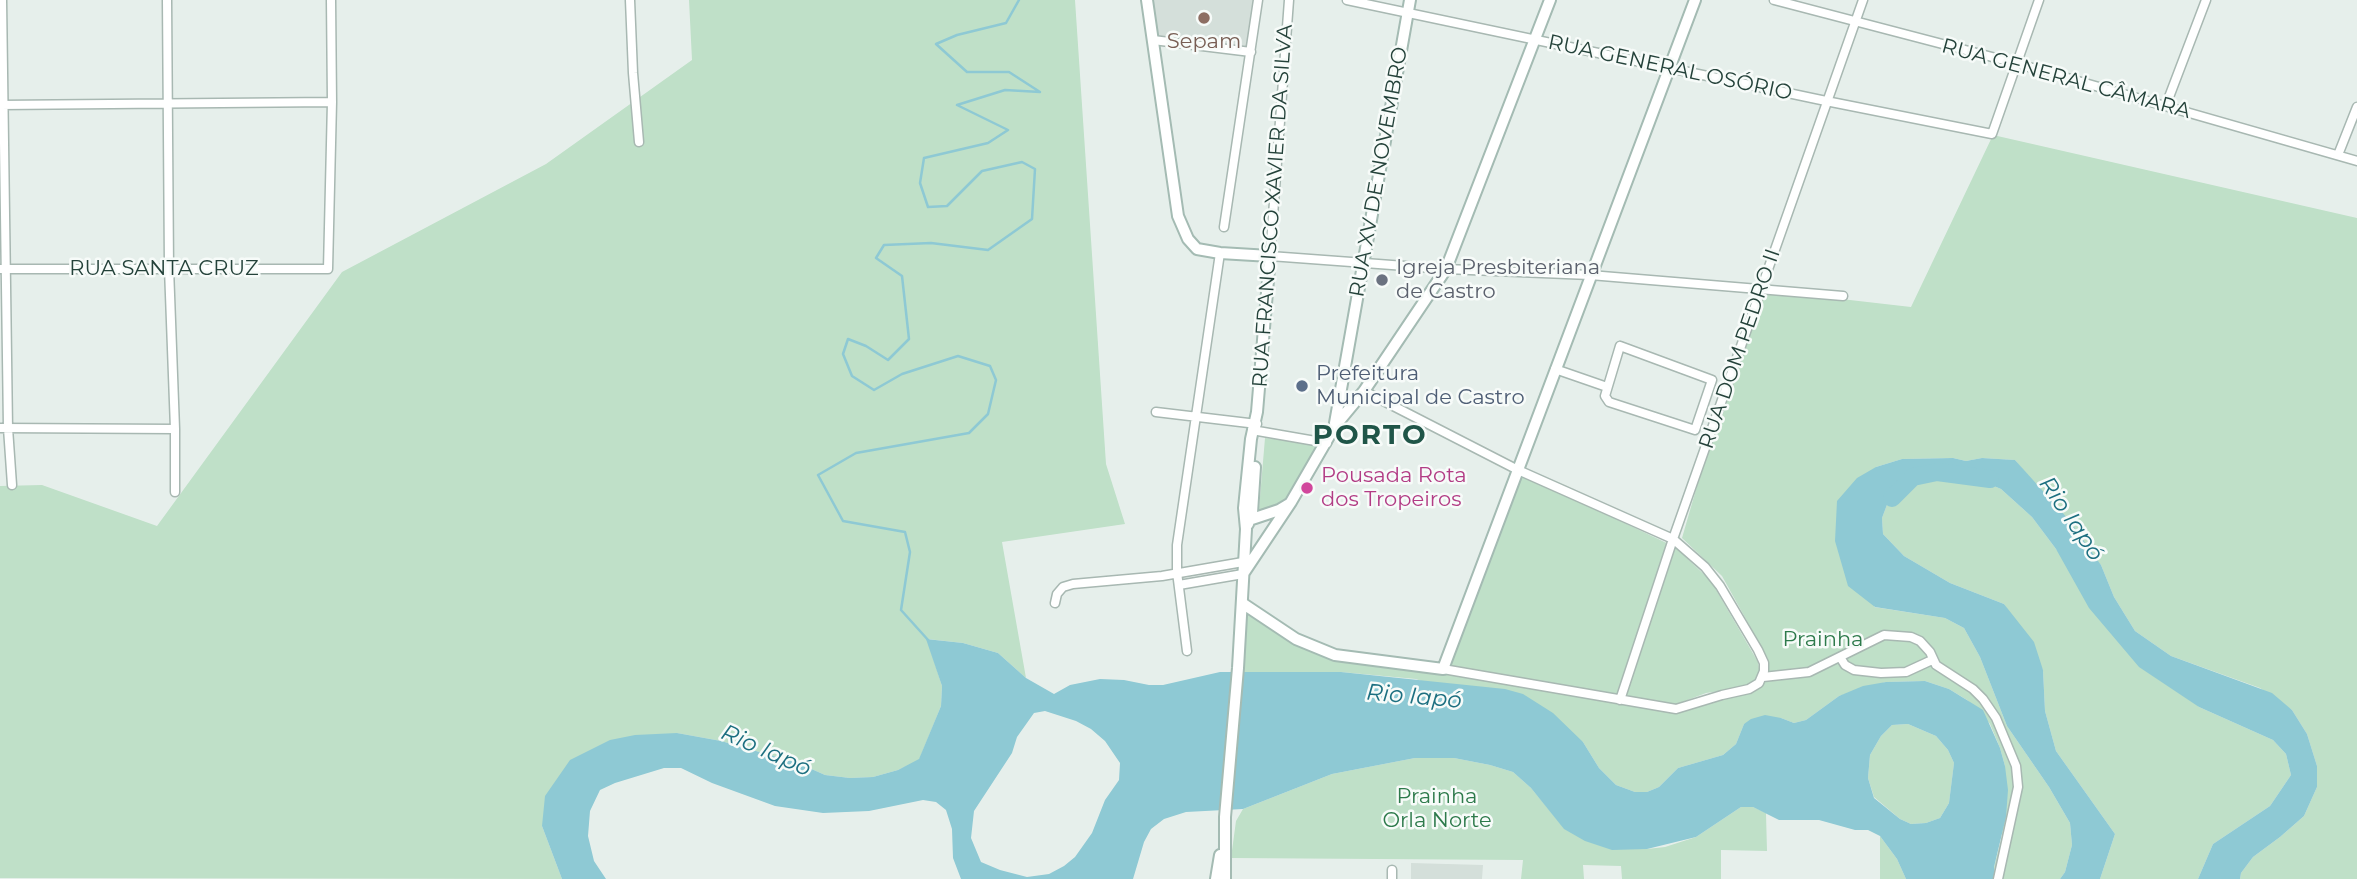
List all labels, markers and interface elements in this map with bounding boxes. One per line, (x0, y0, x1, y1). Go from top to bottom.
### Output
marker: Sepam (1196, 10, 1212, 26)
street label: RUA FRANCISCO XAVIER DA SILVA (1248, 24, 1298, 388)
place label: Sepam (1167, 29, 1241, 55)
street label: RUA GENERAL OSÓRIO (1546, 30, 1794, 106)
street label: RUA GENERAL CÂMARA (1939, 34, 2193, 124)
street label: RUA XV DE NOVEMBRO (1345, 45, 1413, 299)
street label: RUA DOM PEDRO II (1694, 246, 1786, 452)
place label: Igreja Presbiteriana de Castro (1396, 255, 1600, 305)
street label: RUA SANTA CRUZ (69, 256, 259, 282)
marker: Igreja Presbiteriana de Castro (1374, 272, 1390, 288)
place label: Prefeitura Municipal de Castro (1316, 361, 1525, 411)
marker: Prefeitura Municipal de Castro (1294, 378, 1310, 394)
district label: PORTO (1313, 419, 1427, 453)
place label: Pousada Rota dos Tropeiros (1321, 463, 1467, 513)
water label: Rio Iapó (2033, 472, 2109, 566)
marker: Pousada Rota dos Tropeiros (1299, 480, 1315, 496)
park label: Prainha (1783, 627, 1863, 653)
water label: Rio Iapó (1365, 679, 1463, 715)
water label: Rio Iapó (717, 719, 815, 783)
park label: Prainha Orla Norte (1382, 784, 1492, 834)

